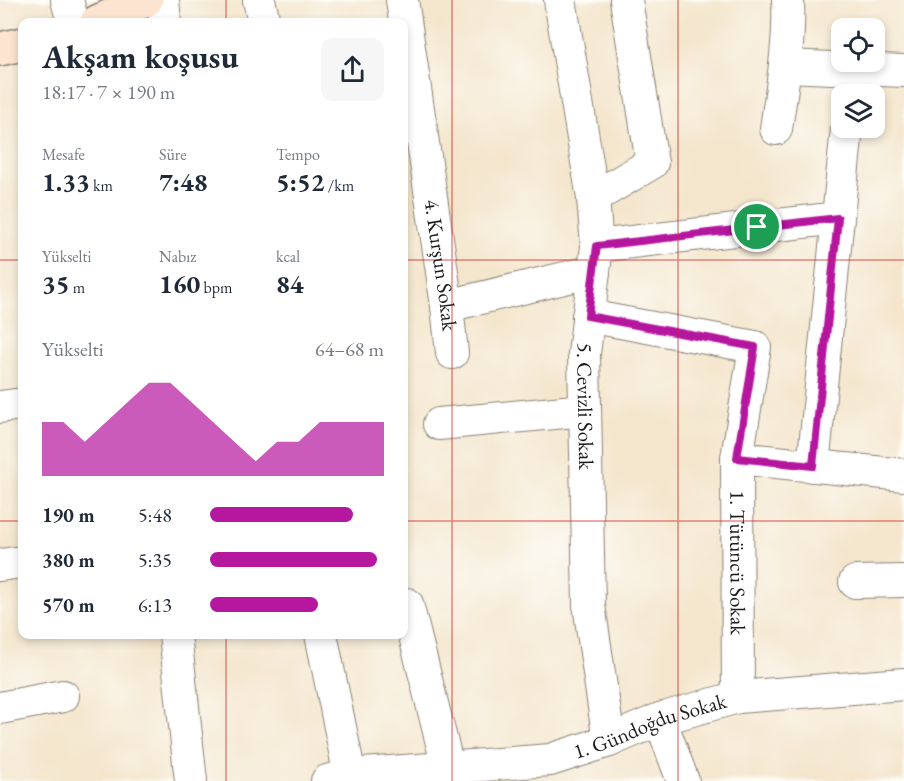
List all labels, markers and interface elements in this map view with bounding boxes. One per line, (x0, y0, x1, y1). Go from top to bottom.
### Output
map controls (831, 18, 885, 138)
button: locate (831, 18, 885, 72)
text: Akşam koşusu (42, 35, 239, 78)
button: share (321, 38, 384, 101)
text: 18:17 · 7 × 190 m (42, 79, 175, 105)
button: layers (831, 84, 885, 138)
text: Mesafe (42, 144, 85, 165)
text: Süre (159, 144, 186, 165)
text: Tempo (276, 144, 320, 165)
text: 1.33 (42, 165, 90, 199)
text: 7:48 (159, 165, 208, 199)
text: 5:52 (276, 165, 325, 199)
text: km (90, 175, 113, 196)
text: /km (325, 175, 354, 196)
street label: 4. Kurşun Sokak (418, 197, 464, 333)
pin (731, 201, 782, 252)
icon: arrive (740, 210, 773, 243)
text: Yükselti (42, 246, 91, 267)
text: Nabız (159, 246, 196, 267)
text: kcal (276, 246, 300, 267)
text: 35 (42, 267, 70, 301)
text: 160 (159, 267, 200, 301)
text: 84 (276, 267, 304, 301)
text: m (70, 277, 85, 298)
text: bpm (200, 277, 232, 298)
text: Yükselti (42, 336, 104, 362)
text: 64–68 m (315, 336, 384, 362)
street label: 5. Cevizli Sokak (571, 341, 600, 471)
street label: 1. Tütüncü Sokak (724, 490, 752, 636)
text: 190 m (42, 502, 95, 528)
text: 5:48 (138, 502, 172, 528)
text: 380 m (42, 547, 95, 573)
text: 5:35 (138, 547, 172, 573)
text: 570 m (42, 592, 95, 618)
text: 6:13 (138, 592, 172, 618)
street label: 1. Gündoğdu Sokak (570, 687, 731, 765)

